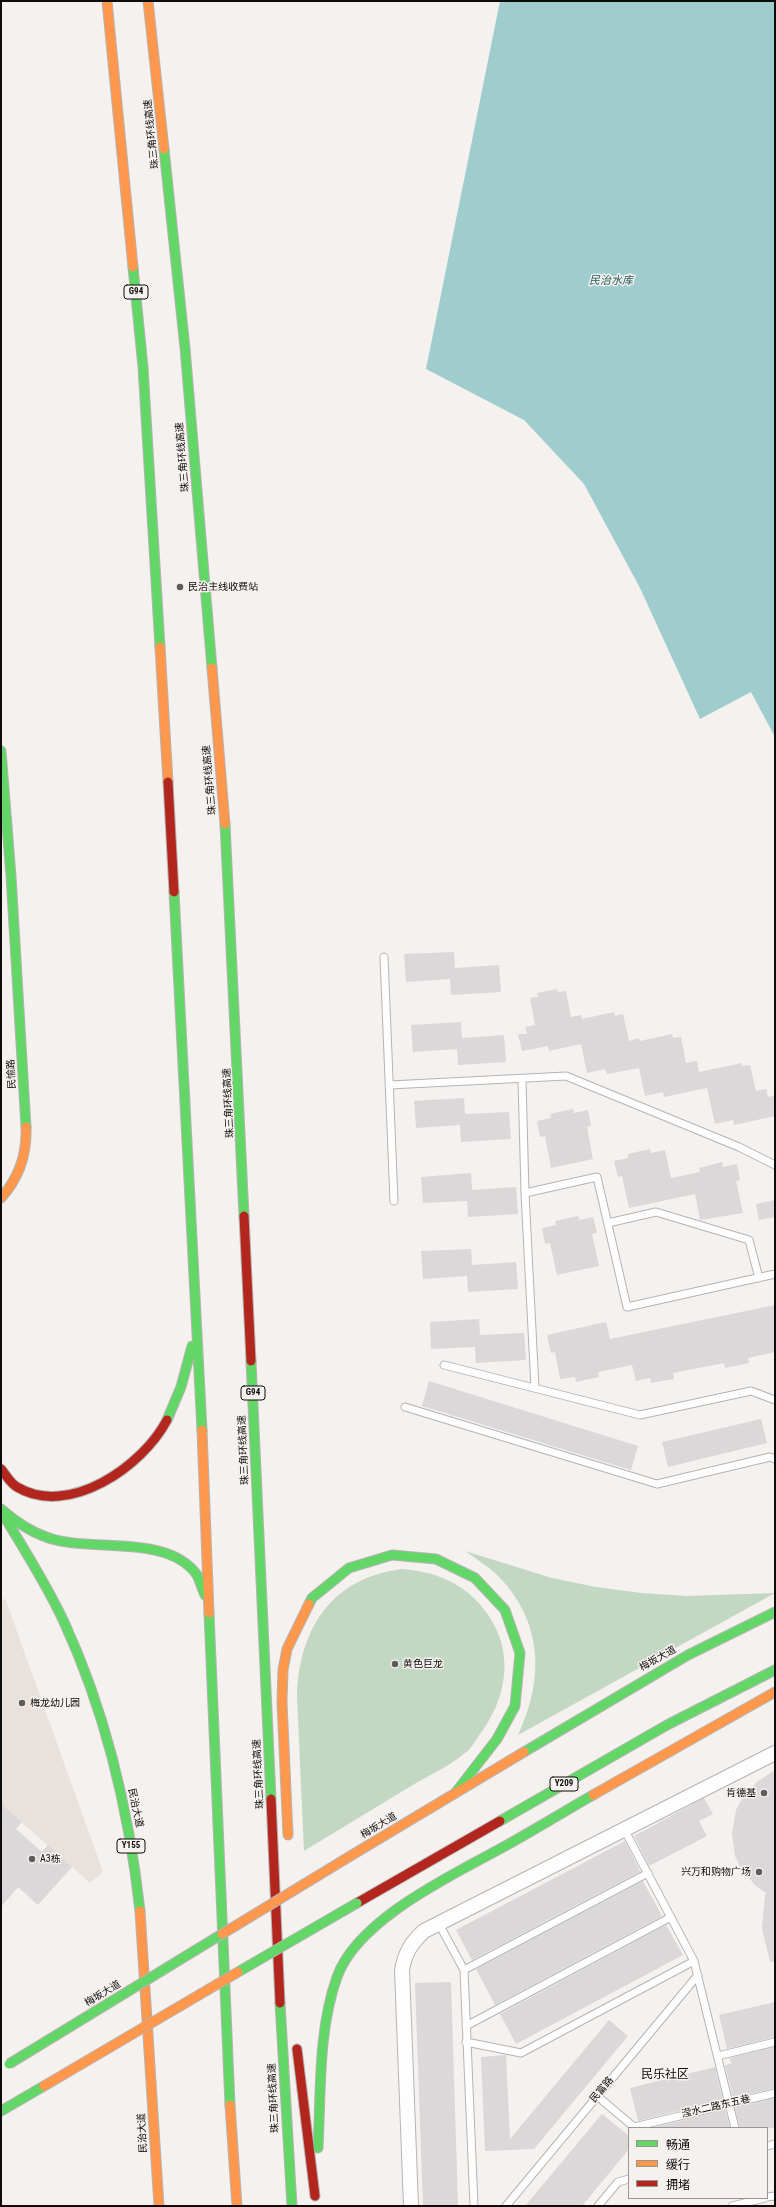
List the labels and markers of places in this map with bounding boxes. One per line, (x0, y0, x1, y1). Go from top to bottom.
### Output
place label: 民治主线收费站 (188, 581, 258, 593)
marker: 民治主线收费站 (175, 582, 185, 592)
place label: 黄色巨龙 (403, 1658, 443, 1670)
marker: 黄色巨龙 (390, 1659, 400, 1669)
place label: 梅龙幼儿园 (30, 1697, 80, 1709)
marker: 梅龙幼儿园 (17, 1698, 27, 1708)
place label: 肯德基 (726, 1787, 756, 1799)
marker: 肯德基 (759, 1788, 769, 1798)
place label: A3栋 (40, 1853, 61, 1865)
marker: A3栋 (27, 1854, 37, 1864)
place label: 兴万和购物广场 (681, 1866, 751, 1878)
marker: 兴万和购物广场 (754, 1867, 764, 1877)

